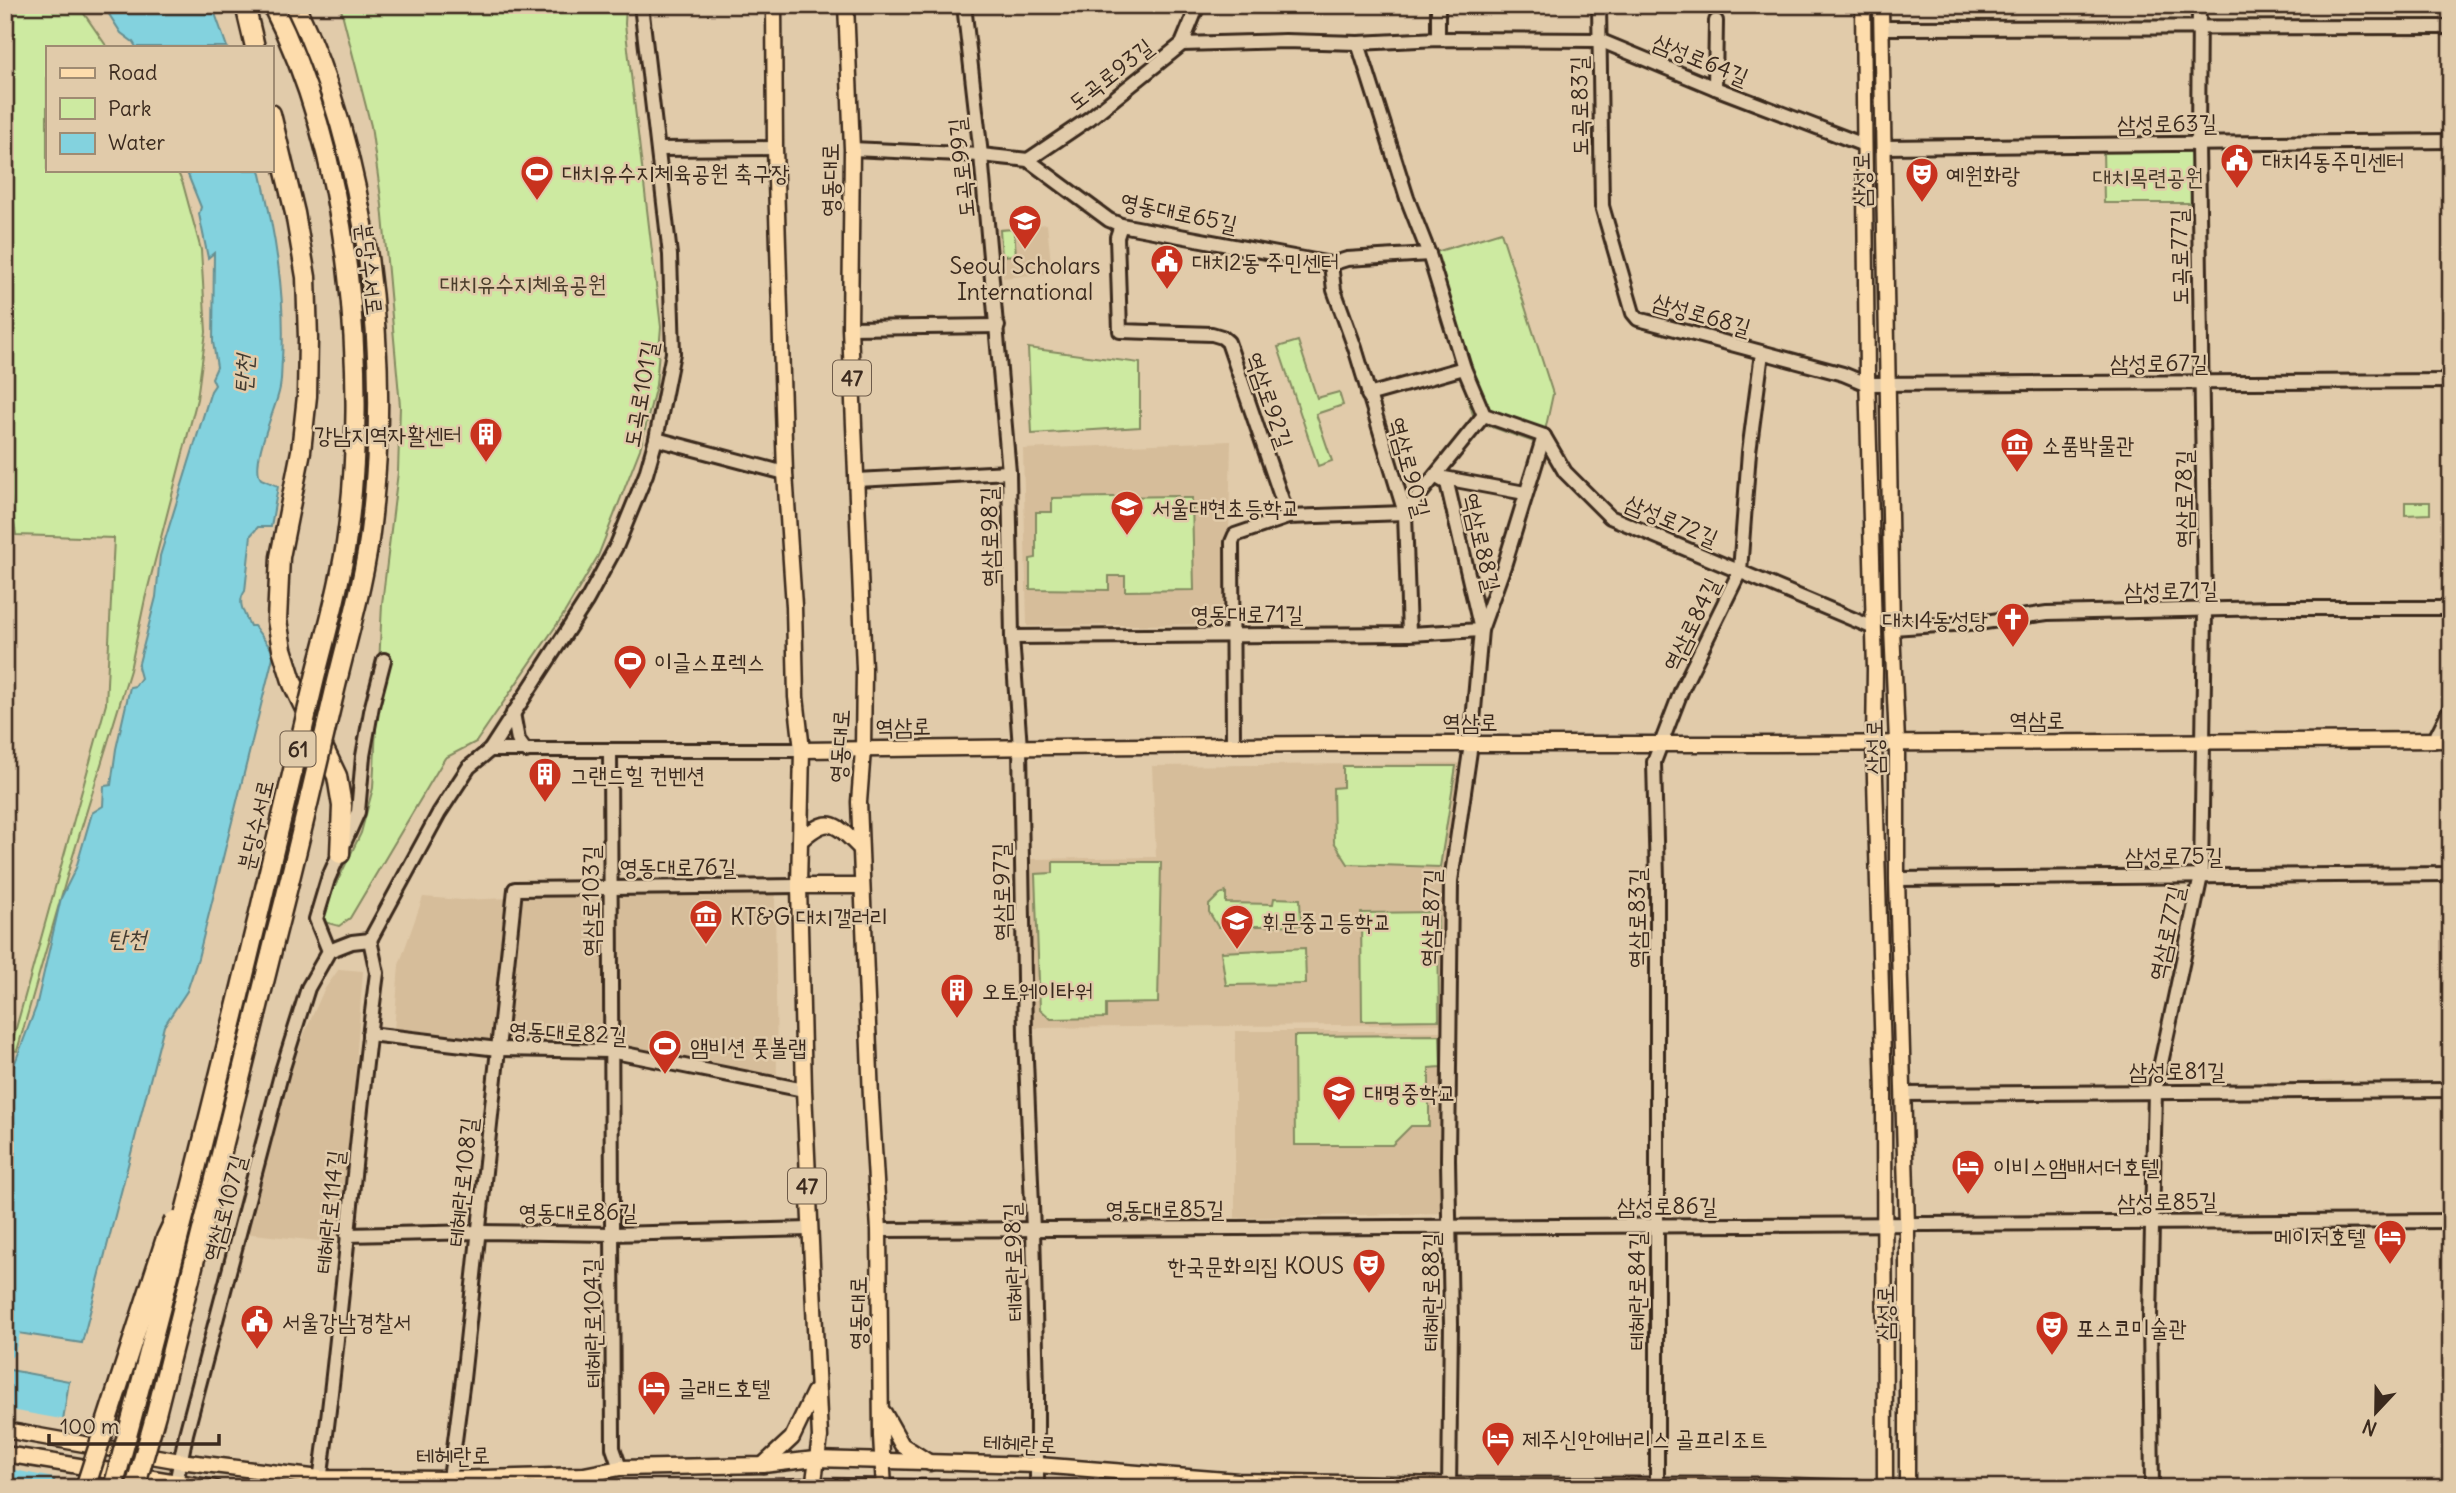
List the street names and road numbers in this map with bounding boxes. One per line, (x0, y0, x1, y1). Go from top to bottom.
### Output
street label: 삼성로64길 (1649, 27, 1753, 91)
street label: 도곡로93길 (1062, 32, 1158, 116)
street label: 도곡로83길 (1564, 56, 1594, 156)
street label: 삼성로63길 (2117, 108, 2217, 138)
street label: 도곡로99길 (941, 117, 981, 219)
street label: 영동대로 (815, 143, 844, 217)
street label: 삼성로 (1846, 152, 1876, 208)
street label: 영동대로65길 (1118, 185, 1240, 239)
street label: 도곡로77길 (2164, 208, 2194, 306)
street label: 분당수서로 (350, 221, 390, 317)
street label: 삼성로68길 (1650, 286, 1754, 342)
street label: 도곡로101길 (616, 339, 664, 449)
street label: 역삼로92길 (1240, 348, 1300, 452)
street label: 삼성로67길 (2110, 348, 2208, 377)
road number: 47 (833, 360, 871, 396)
street label: 역삼로90길 (1383, 414, 1437, 520)
street label: 역삼로78길 (2169, 450, 2198, 548)
street label: 역삼로98길 (974, 486, 1004, 588)
street label: 삼성로72길 (1621, 488, 1723, 552)
street label: 역삼로88길 (1457, 490, 1507, 594)
street label: 역삼로84길 (1656, 572, 1726, 676)
street label: 삼성로71길 (2124, 575, 2218, 605)
street label: 영동대로71길 (1191, 599, 1303, 628)
street label: 역삼로 (2009, 705, 2065, 734)
street label: 역삼로 (1442, 707, 1498, 736)
street label: 영동대로 (823, 708, 855, 784)
street label: 역삼로 (875, 711, 931, 741)
street label: 삼성로 (1859, 719, 1889, 775)
road number: 61 (280, 732, 316, 766)
street label: 분당수서로 (230, 777, 280, 873)
street label: 삼성로75길 (2125, 841, 2223, 870)
street label: 역삼로97길 (986, 842, 1016, 942)
street label: 역삼로103길 (576, 845, 605, 957)
street label: 영동대로76길 (620, 852, 736, 881)
street label: 역삼로87길 (1414, 868, 1446, 968)
street label: 역삼로83길 (1622, 868, 1651, 968)
street label: 역삼로77길 (2142, 883, 2190, 983)
street label: 영동대로82길 (508, 1014, 628, 1050)
street label: 삼성로81길 (2129, 1056, 2225, 1085)
street label: 테헤란로108길 (441, 1116, 483, 1248)
street label: 테헤란로114길 (308, 1149, 350, 1275)
street label: 역삼로107길 (196, 1151, 252, 1265)
road number: 47 (788, 1168, 826, 1204)
street label: 삼성로85길 (2116, 1186, 2218, 1216)
street label: 삼성로86길 (1617, 1191, 1717, 1220)
street label: 영동대로85길 (1105, 1194, 1225, 1223)
street label: 영동대로86길 (518, 1197, 638, 1226)
street label: 테헤란로98길 (996, 1202, 1030, 1322)
street label: 테헤란로84길 (1622, 1231, 1651, 1351)
street label: 테헤란로88길 (1416, 1232, 1445, 1352)
street label: 테헤란로104길 (576, 1258, 608, 1388)
street label: 영동대로 (843, 1276, 872, 1350)
street label: 삼성로 (1870, 1285, 1899, 1341)
street label: 테헤란로 (983, 1427, 1057, 1459)
street label: 테헤란로 (416, 1440, 490, 1470)

